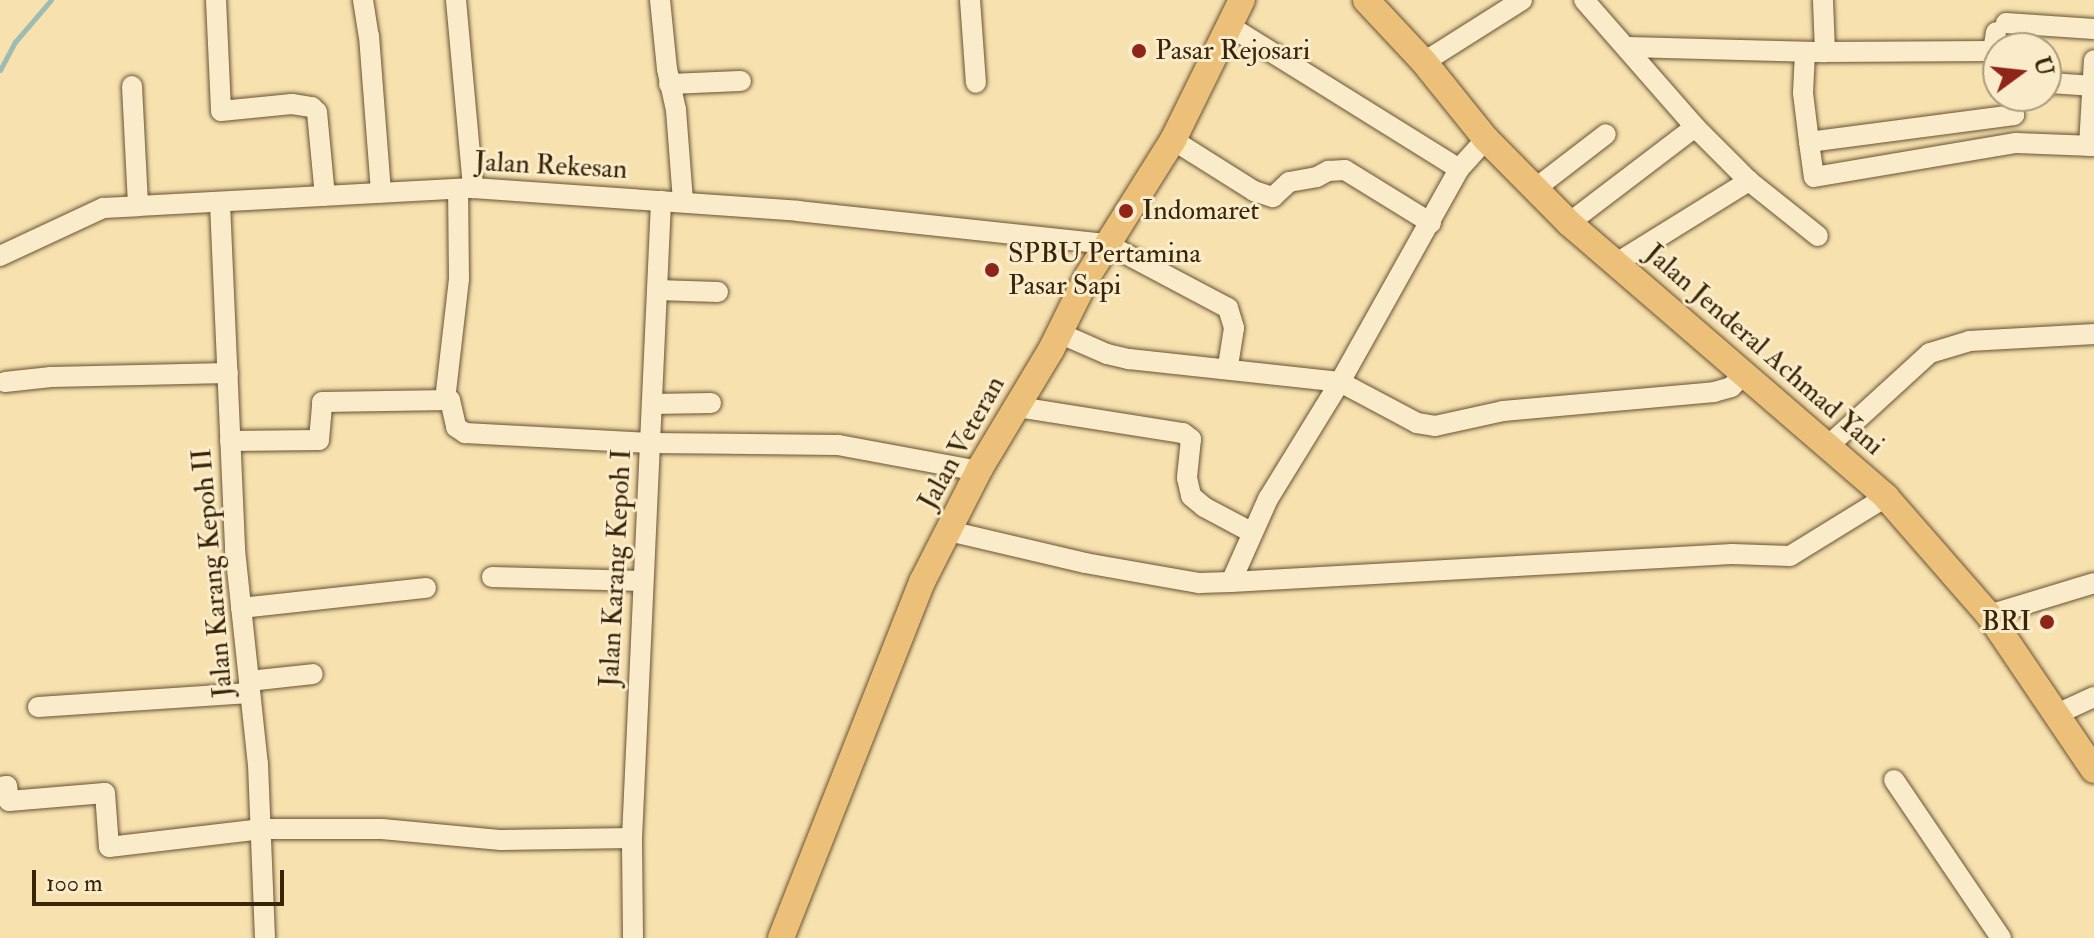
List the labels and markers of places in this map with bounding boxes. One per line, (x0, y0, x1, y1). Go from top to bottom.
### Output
place label: Pasar Rejosari (1155, 34, 1310, 68)
marker: Pasar Rejosari (1130, 42, 1148, 60)
place label: Indomaret (1142, 194, 1259, 228)
marker: Indomaret (1117, 202, 1135, 220)
place label: SPBU Pertamina Pasar Sapi (1008, 237, 1201, 303)
marker: SPBU Pertamina Pasar Sapi (983, 261, 1001, 279)
place label: BRI (1981, 605, 2031, 639)
marker: BRI (2038, 613, 2056, 631)

